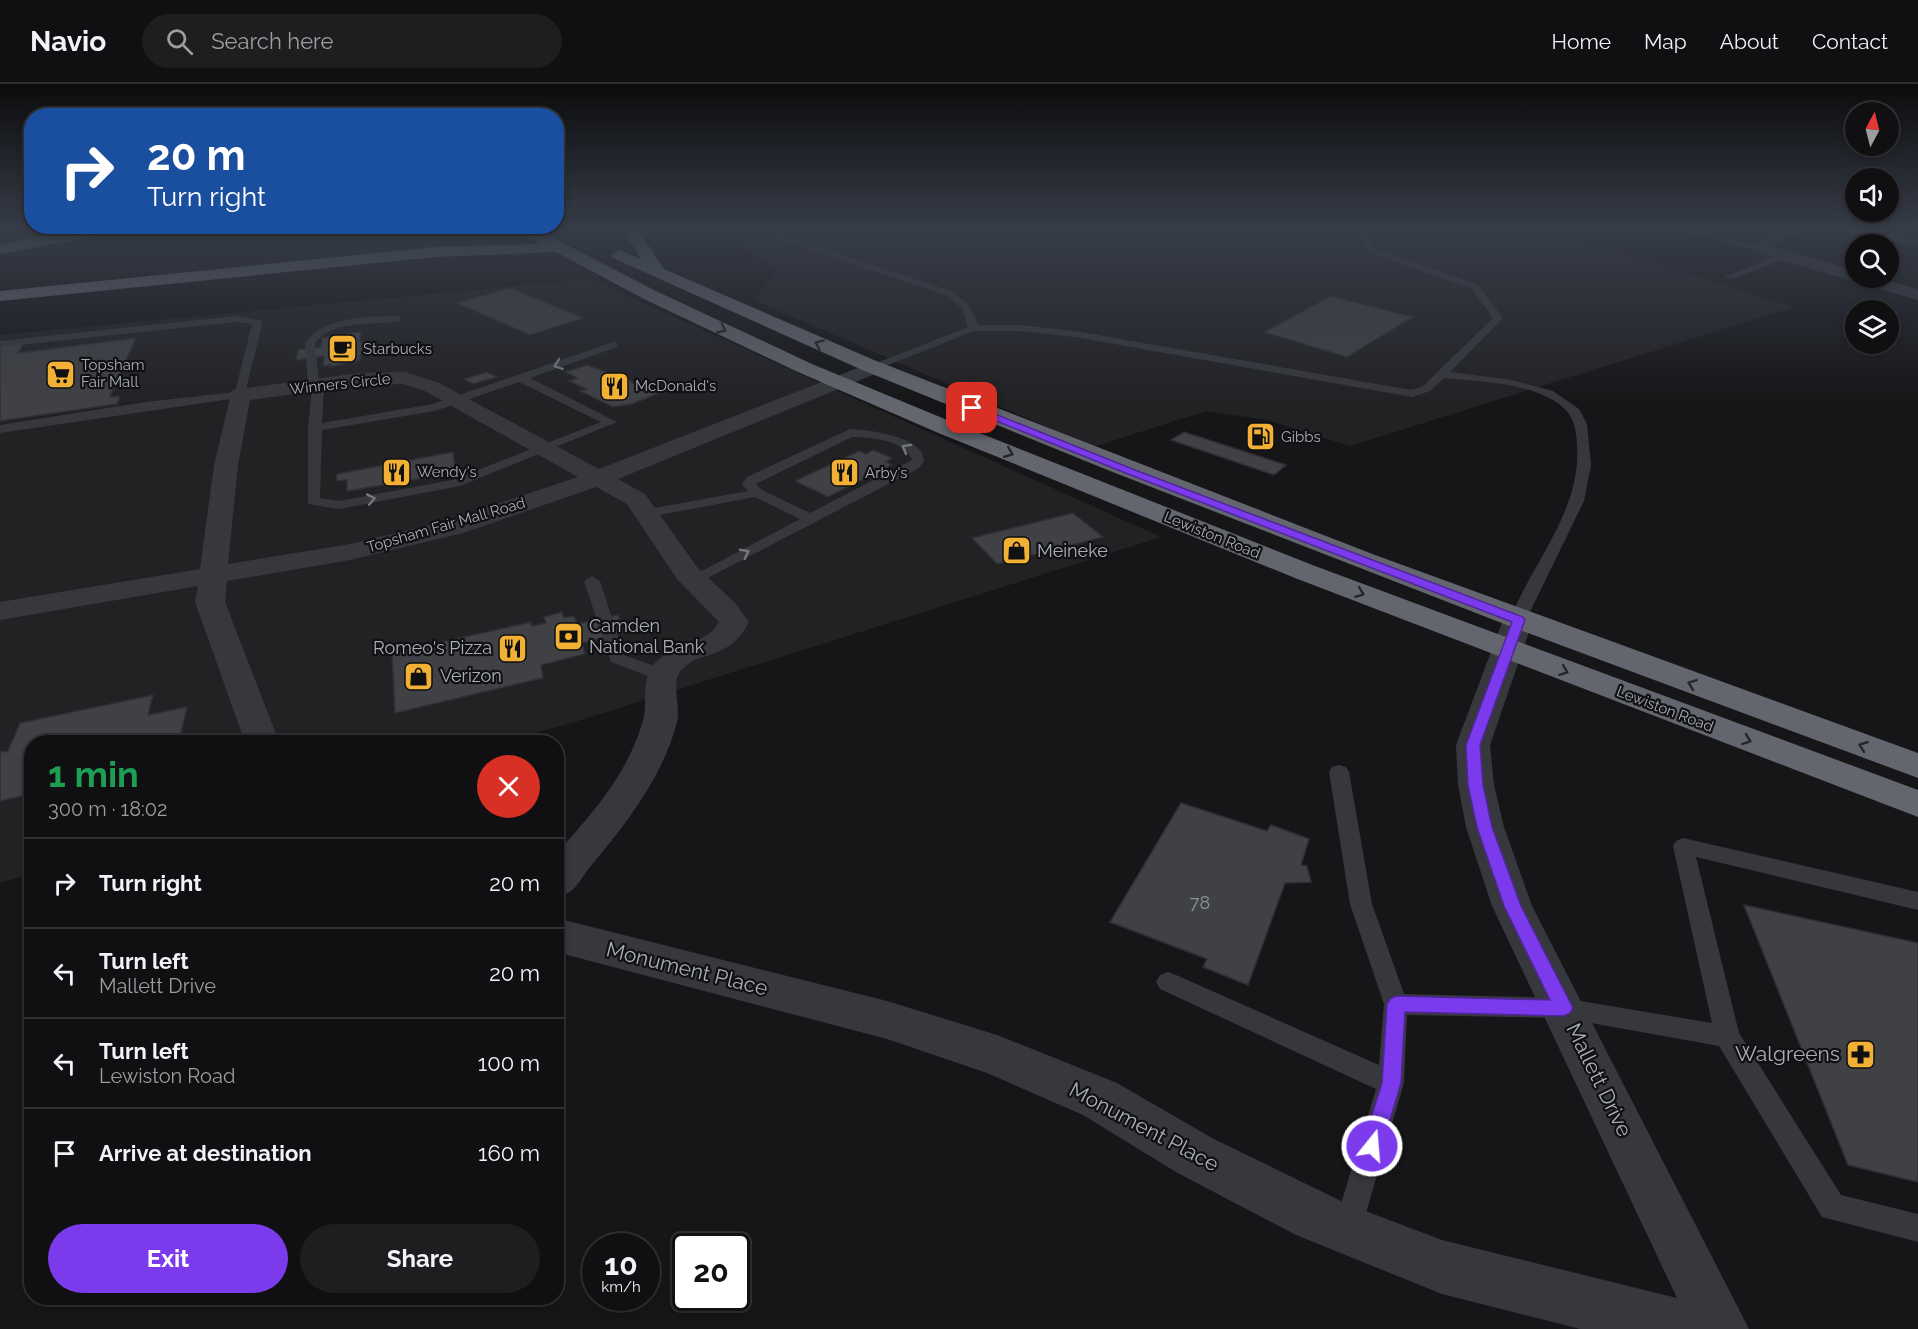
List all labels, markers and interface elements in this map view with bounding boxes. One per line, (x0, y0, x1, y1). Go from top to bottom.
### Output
search box (142, 14, 562, 68)
text: Navio (30, 25, 106, 58)
icon: search (163, 25, 196, 58)
text: Search here (211, 28, 333, 54)
text: Home (1552, 29, 1611, 54)
text: Map (1644, 29, 1687, 54)
text: About (1720, 29, 1779, 54)
text: Contact (1812, 29, 1888, 54)
north arrow (1845, 102, 1899, 156)
map controls (1845, 102, 1899, 354)
text: 20 m (147, 131, 246, 180)
icon: right (48, 132, 126, 210)
button: sound (1845, 168, 1899, 222)
text: Turn right (147, 181, 266, 212)
button: search (1845, 234, 1899, 288)
button: layers (1845, 300, 1899, 354)
one-way arrow (715, 321, 726, 333)
cafe icon: Starbucks (326, 333, 358, 365)
place label: Starbucks (363, 340, 432, 358)
one-way arrow (815, 340, 826, 352)
place label: Topsham Fair Mall (81, 356, 145, 391)
one-way arrow (553, 357, 564, 370)
supermarket icon: Topsham Fair Mall (44, 358, 76, 390)
street label: Winners Circle (289, 370, 392, 398)
restaurant icon: McDonald's (598, 370, 630, 402)
place label: McDonald's (635, 377, 716, 395)
pin (946, 382, 997, 433)
icon: arrive (955, 391, 988, 424)
fuel station icon: Gibbs (1244, 421, 1276, 453)
place label: Gibbs (1281, 428, 1321, 446)
one-way arrow (902, 444, 912, 455)
one-way arrow (1002, 446, 1013, 458)
restaurant icon: Wendy's (380, 456, 412, 488)
restaurant icon: Arby's (828, 457, 860, 489)
place label: Wendy's (417, 463, 477, 481)
place label: Arby's (865, 464, 908, 482)
one-way arrow (365, 493, 375, 506)
street label: Topsham Fair Mall Road (365, 494, 527, 556)
street label: Lewiston Road (1161, 508, 1263, 562)
shop icon: Meineke (1000, 535, 1032, 567)
place label: Meineke (1037, 540, 1108, 561)
one-way arrow (739, 548, 750, 560)
one-way arrow (1354, 586, 1364, 599)
place label: Camden National Bank (589, 615, 705, 657)
bank icon: Camden National Bank (552, 620, 584, 652)
restaurant icon: Romeo's Pizza (497, 632, 529, 664)
place label: Romeo's Pizza (373, 637, 492, 658)
shop icon: Verizon (403, 660, 435, 692)
one-way arrow (1558, 664, 1569, 676)
place label: Verizon (440, 665, 502, 686)
one-way arrow (1687, 678, 1698, 691)
street label: Lewiston Road (1614, 682, 1716, 736)
one-way arrow (1740, 733, 1751, 745)
one-way arrow (1858, 740, 1869, 753)
text: 1 min (48, 753, 139, 795)
button: close (477, 755, 540, 818)
text: 300 m · 18:02 (48, 797, 167, 821)
icon: right (48, 867, 81, 900)
text: Turn right (99, 870, 202, 896)
text: 20 m (489, 870, 540, 896)
house number: 78 (1190, 892, 1210, 913)
street label: Monument Place (604, 936, 770, 1001)
text: Turn left (99, 948, 189, 974)
icon: left (48, 957, 81, 990)
text: 20 m (489, 960, 540, 986)
text: Mallett Drive (99, 974, 216, 998)
street label: Mallett Drive (1561, 1019, 1638, 1141)
text: Turn left (99, 1038, 189, 1064)
pharmacy icon: Walgreens (1845, 1038, 1877, 1070)
place label: Walgreens (1735, 1041, 1840, 1066)
icon: left (48, 1047, 81, 1080)
text: 100 m (478, 1050, 540, 1076)
text: Lewiston Road (99, 1064, 235, 1088)
street label: Monument Place (1065, 1077, 1223, 1176)
position arrow (1340, 1114, 1404, 1178)
icon: arrive (48, 1137, 81, 1170)
text: Arrive at destination (99, 1140, 312, 1166)
text: 160 m (478, 1140, 540, 1166)
button: Exit (48, 1224, 288, 1293)
button: Share (300, 1224, 540, 1293)
speed limit sign: 20 (672, 1233, 750, 1311)
text: 10 (604, 1247, 638, 1282)
text: km/h (601, 1278, 641, 1296)

